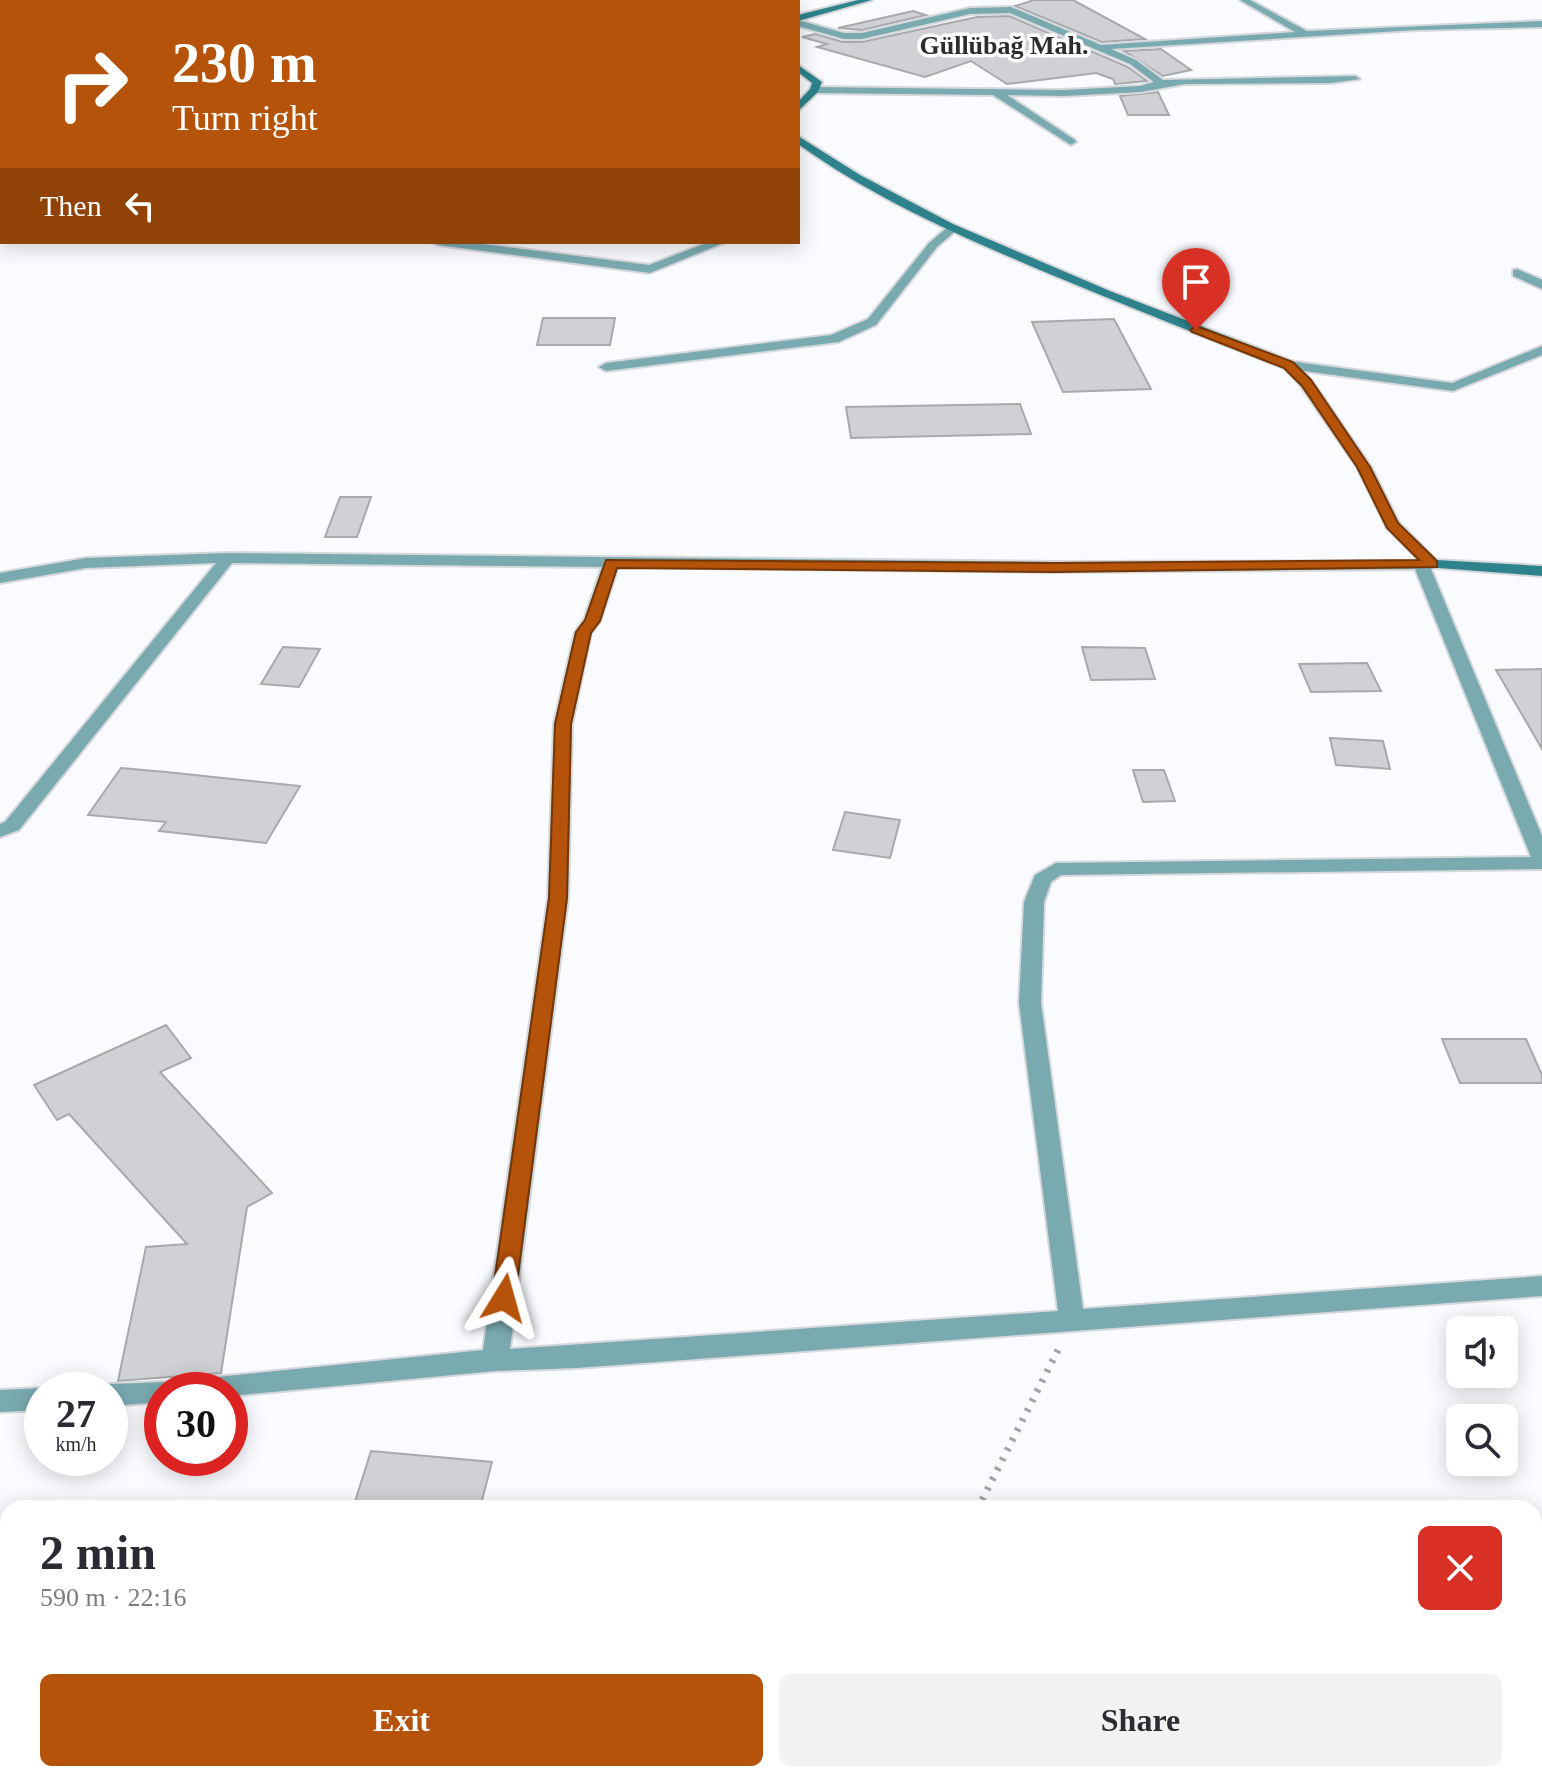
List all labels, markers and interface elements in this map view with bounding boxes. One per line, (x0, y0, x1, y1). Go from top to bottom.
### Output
district label: Güllübağ Mah. (919, 31, 1089, 60)
icon: right (40, 32, 144, 136)
text: 230 m (172, 32, 317, 94)
text: Turn right (172, 98, 318, 138)
icon: left (118, 184, 162, 228)
text: Then (40, 189, 102, 222)
pin (1162, 248, 1230, 330)
icon: arrive (1174, 260, 1218, 304)
position arrow (462, 1256, 546, 1340)
map controls (1446, 1316, 1518, 1476)
button: sound (1446, 1316, 1518, 1388)
speed limit sign: 30 (144, 1372, 248, 1476)
text: 27 (56, 1391, 96, 1436)
button: search (1446, 1404, 1518, 1476)
text: km/h (55, 1433, 97, 1455)
text: 2 min (40, 1526, 156, 1579)
button: close (1418, 1526, 1502, 1610)
text: 590 m · 22:16 (40, 1583, 187, 1612)
button: Exit (40, 1674, 763, 1766)
button: Share (779, 1674, 1502, 1766)

